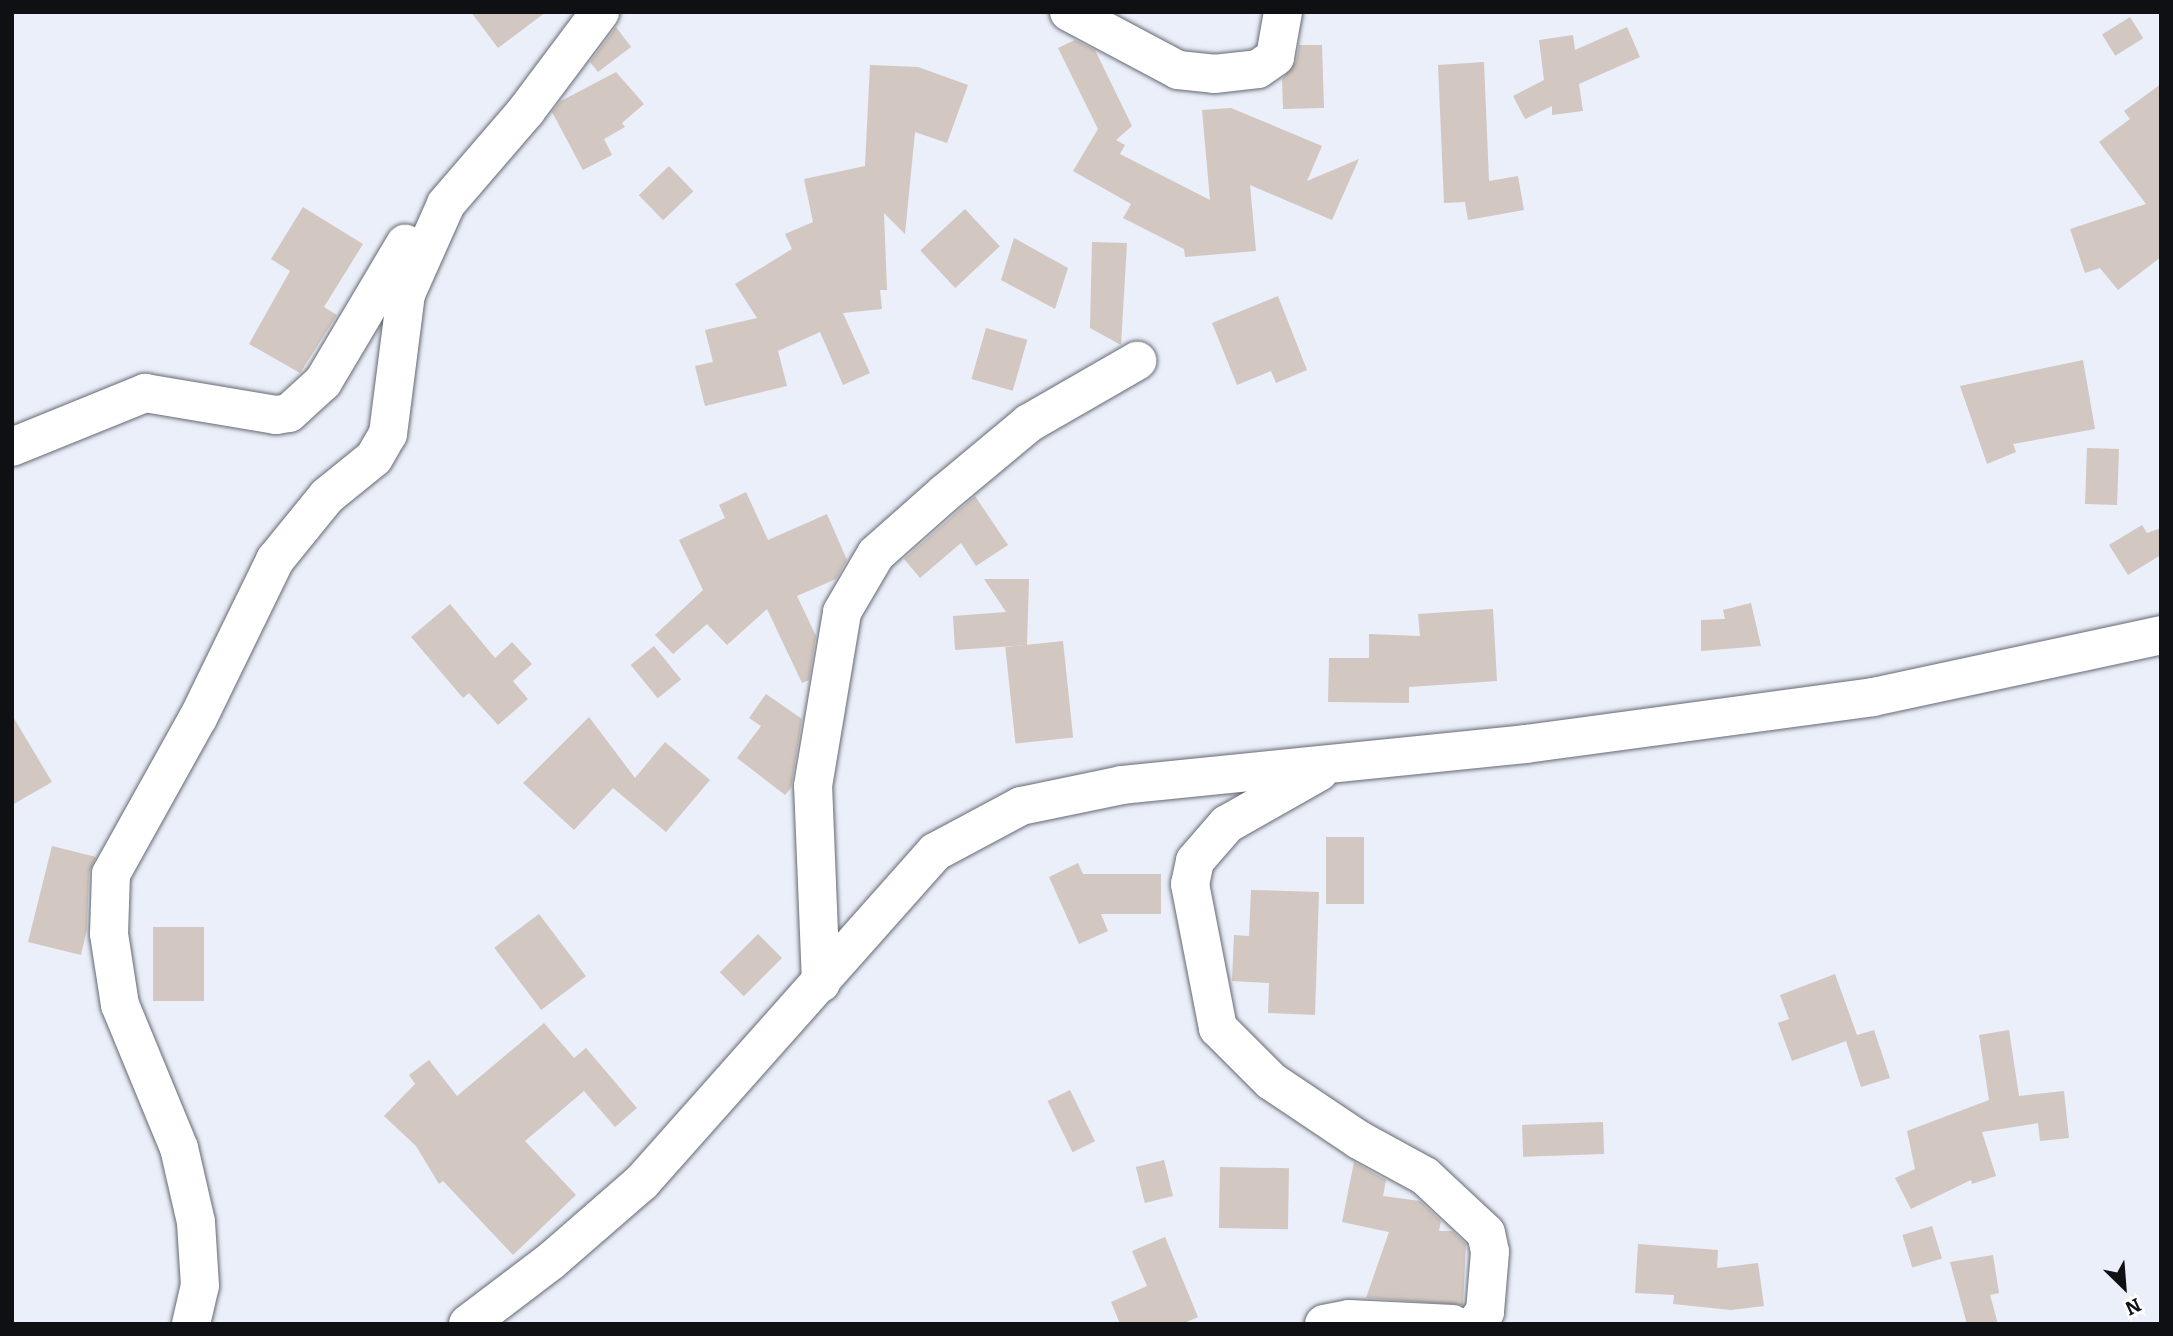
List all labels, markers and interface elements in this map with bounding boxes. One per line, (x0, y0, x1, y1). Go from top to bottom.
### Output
north arrow (2089, 1252, 2159, 1322)
text: N (2122, 1293, 2145, 1320)

